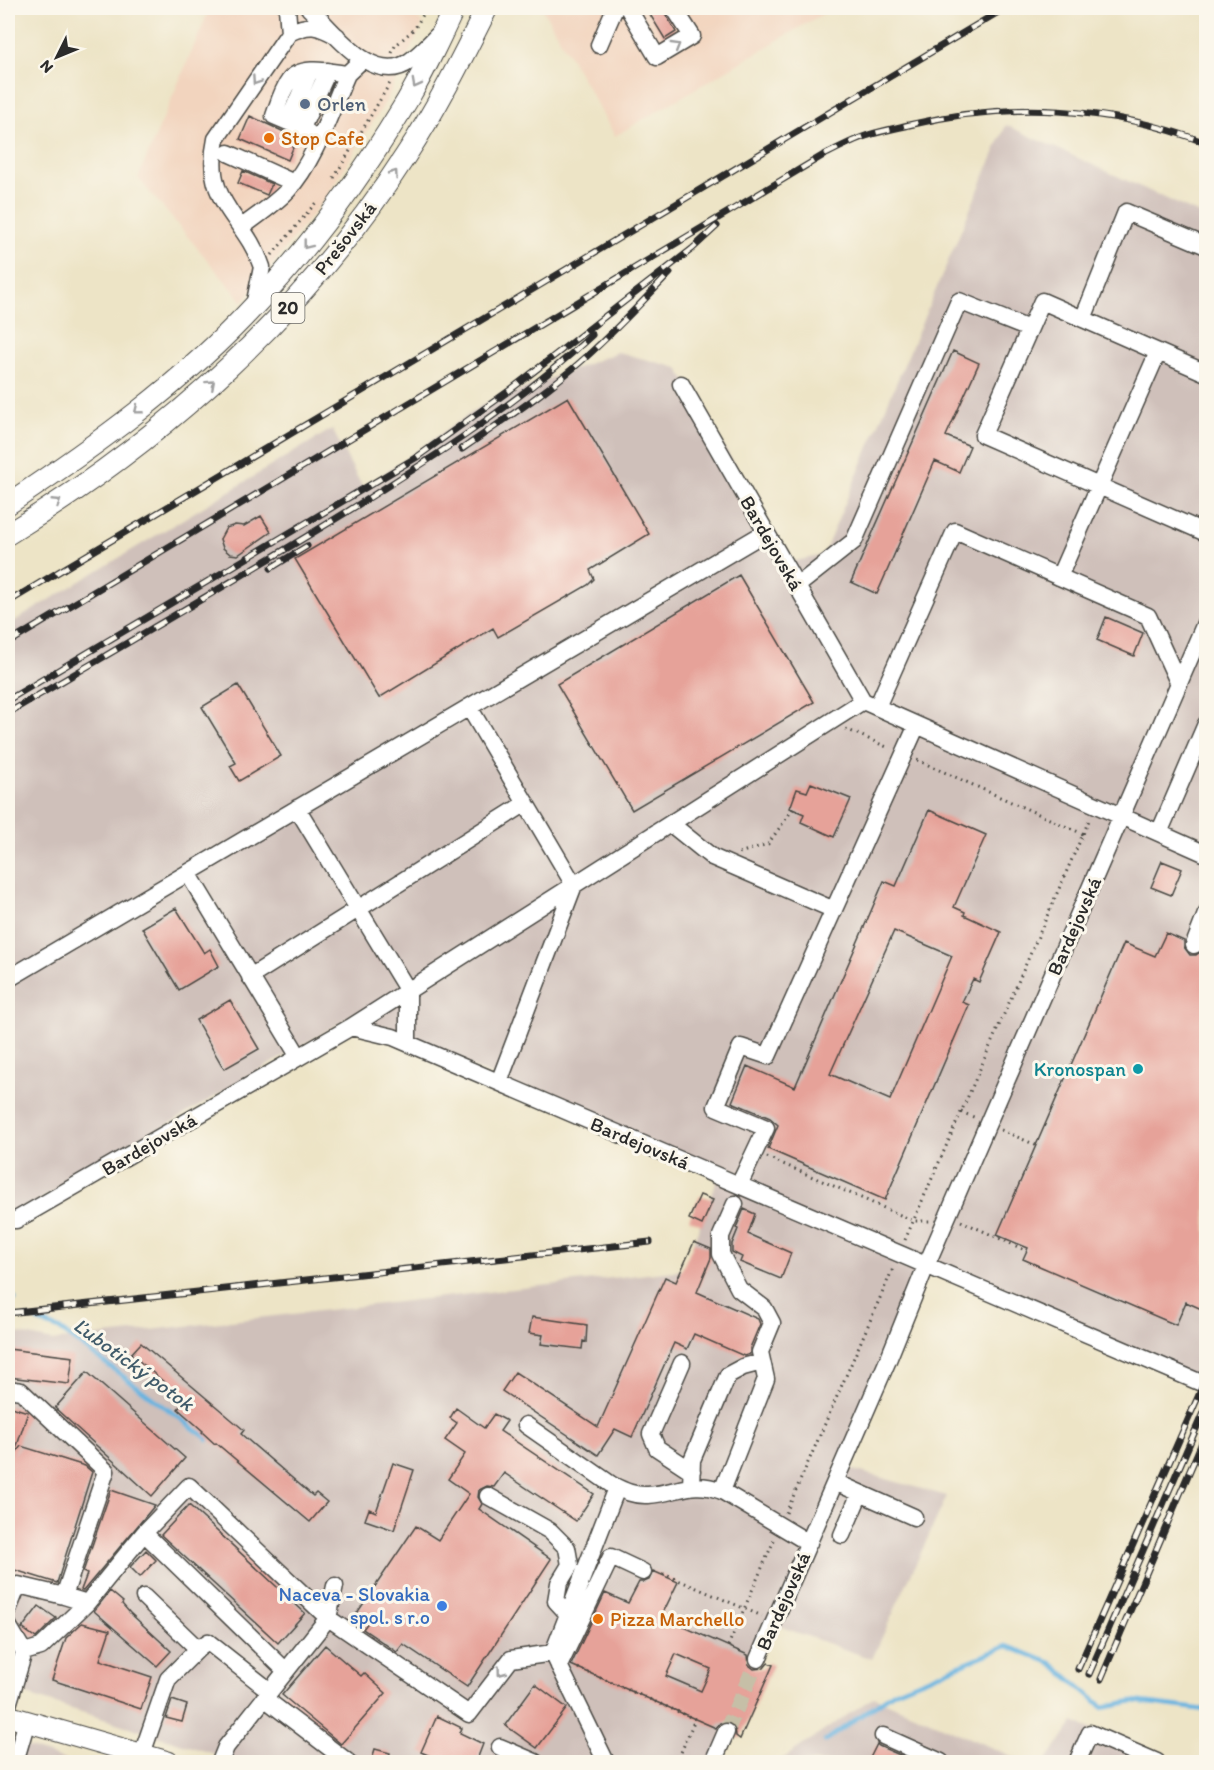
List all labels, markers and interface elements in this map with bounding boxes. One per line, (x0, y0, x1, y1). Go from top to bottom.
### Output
north arrow (27, 27, 87, 87)
one-way arrow (670, 42, 680, 53)
text: N (36, 56, 57, 77)
one-way arrow (252, 74, 263, 85)
one-way arrow (412, 77, 423, 88)
place label: Orlen (317, 92, 366, 116)
marker: Orlen (298, 97, 312, 111)
place label: Stop Cafe (281, 126, 364, 150)
marker: Stop Cafe (262, 131, 276, 145)
one-way arrow (387, 169, 398, 180)
street label: Prešovská (309, 196, 382, 280)
one-way arrow (303, 238, 314, 249)
road number: 20 (272, 293, 304, 323)
one-way arrow (204, 380, 215, 391)
one-way arrow (134, 403, 145, 414)
street label: Bardejovská (735, 491, 809, 595)
one-way arrow (50, 499, 61, 510)
street label: Bardejovská (1042, 872, 1107, 979)
place label: Kronospan (1034, 1057, 1126, 1081)
marker: Kronospan (1131, 1062, 1145, 1076)
street label: Bardejovská (97, 1107, 201, 1181)
street label: Bardejovská (587, 1111, 694, 1175)
water label: Ľubotický potok (69, 1312, 200, 1417)
street label: Bardejovská (751, 1547, 816, 1654)
place label: Naceva - Slovakia spol. s r.o (279, 1582, 431, 1629)
marker: Naceva - Slovakia spol. s r.o (435, 1599, 449, 1613)
place label: Pizza Marchello (610, 1607, 744, 1631)
marker: Pizza Marchello (591, 1612, 605, 1626)
one-way arrow (498, 1665, 509, 1676)

